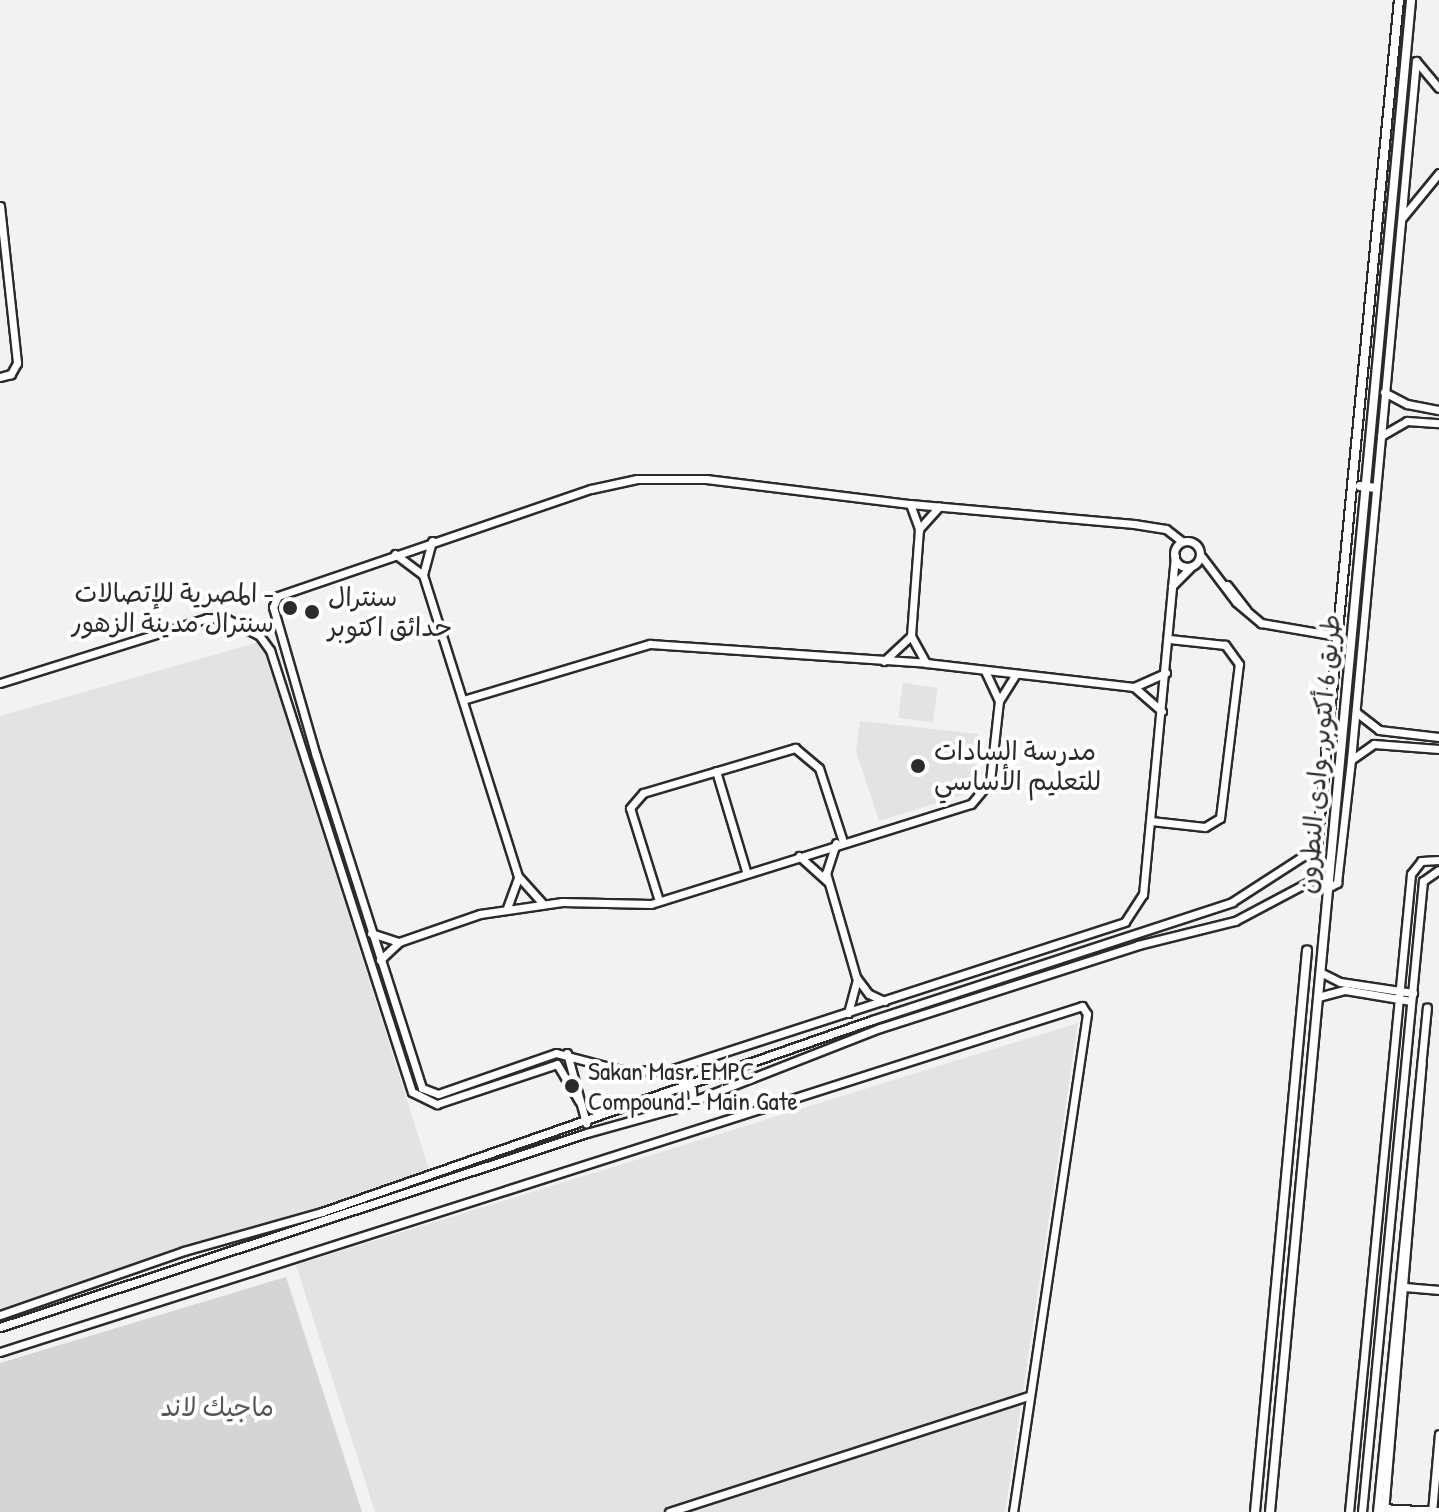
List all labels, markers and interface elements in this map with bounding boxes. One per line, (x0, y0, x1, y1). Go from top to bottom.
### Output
place label: المصرية للإتصالات - سنترال مدينة الزهور (71, 577, 274, 638)
place label: سنترال حدائق اكتوبر (328, 581, 452, 642)
marker: المصرية للإتصالات - سنترال مدينة الزهور (281, 599, 299, 617)
marker: سنترال حدائق اكتوبر (303, 603, 321, 621)
street label: طريق 6 أكتوبر, وادى النطرون (1291, 613, 1347, 895)
place label: مدرسة السادات للتعليم الأساسي (934, 735, 1101, 796)
marker: مدرسة السادات للتعليم الأساسي (909, 757, 927, 775)
place label: Sakan Masr EMPC Compound - Main Gate (588, 1055, 798, 1116)
marker: Sakan Masr EMPC Compound - Main Gate (563, 1077, 581, 1095)
park label: ماجيك لاند (160, 1391, 274, 1423)

